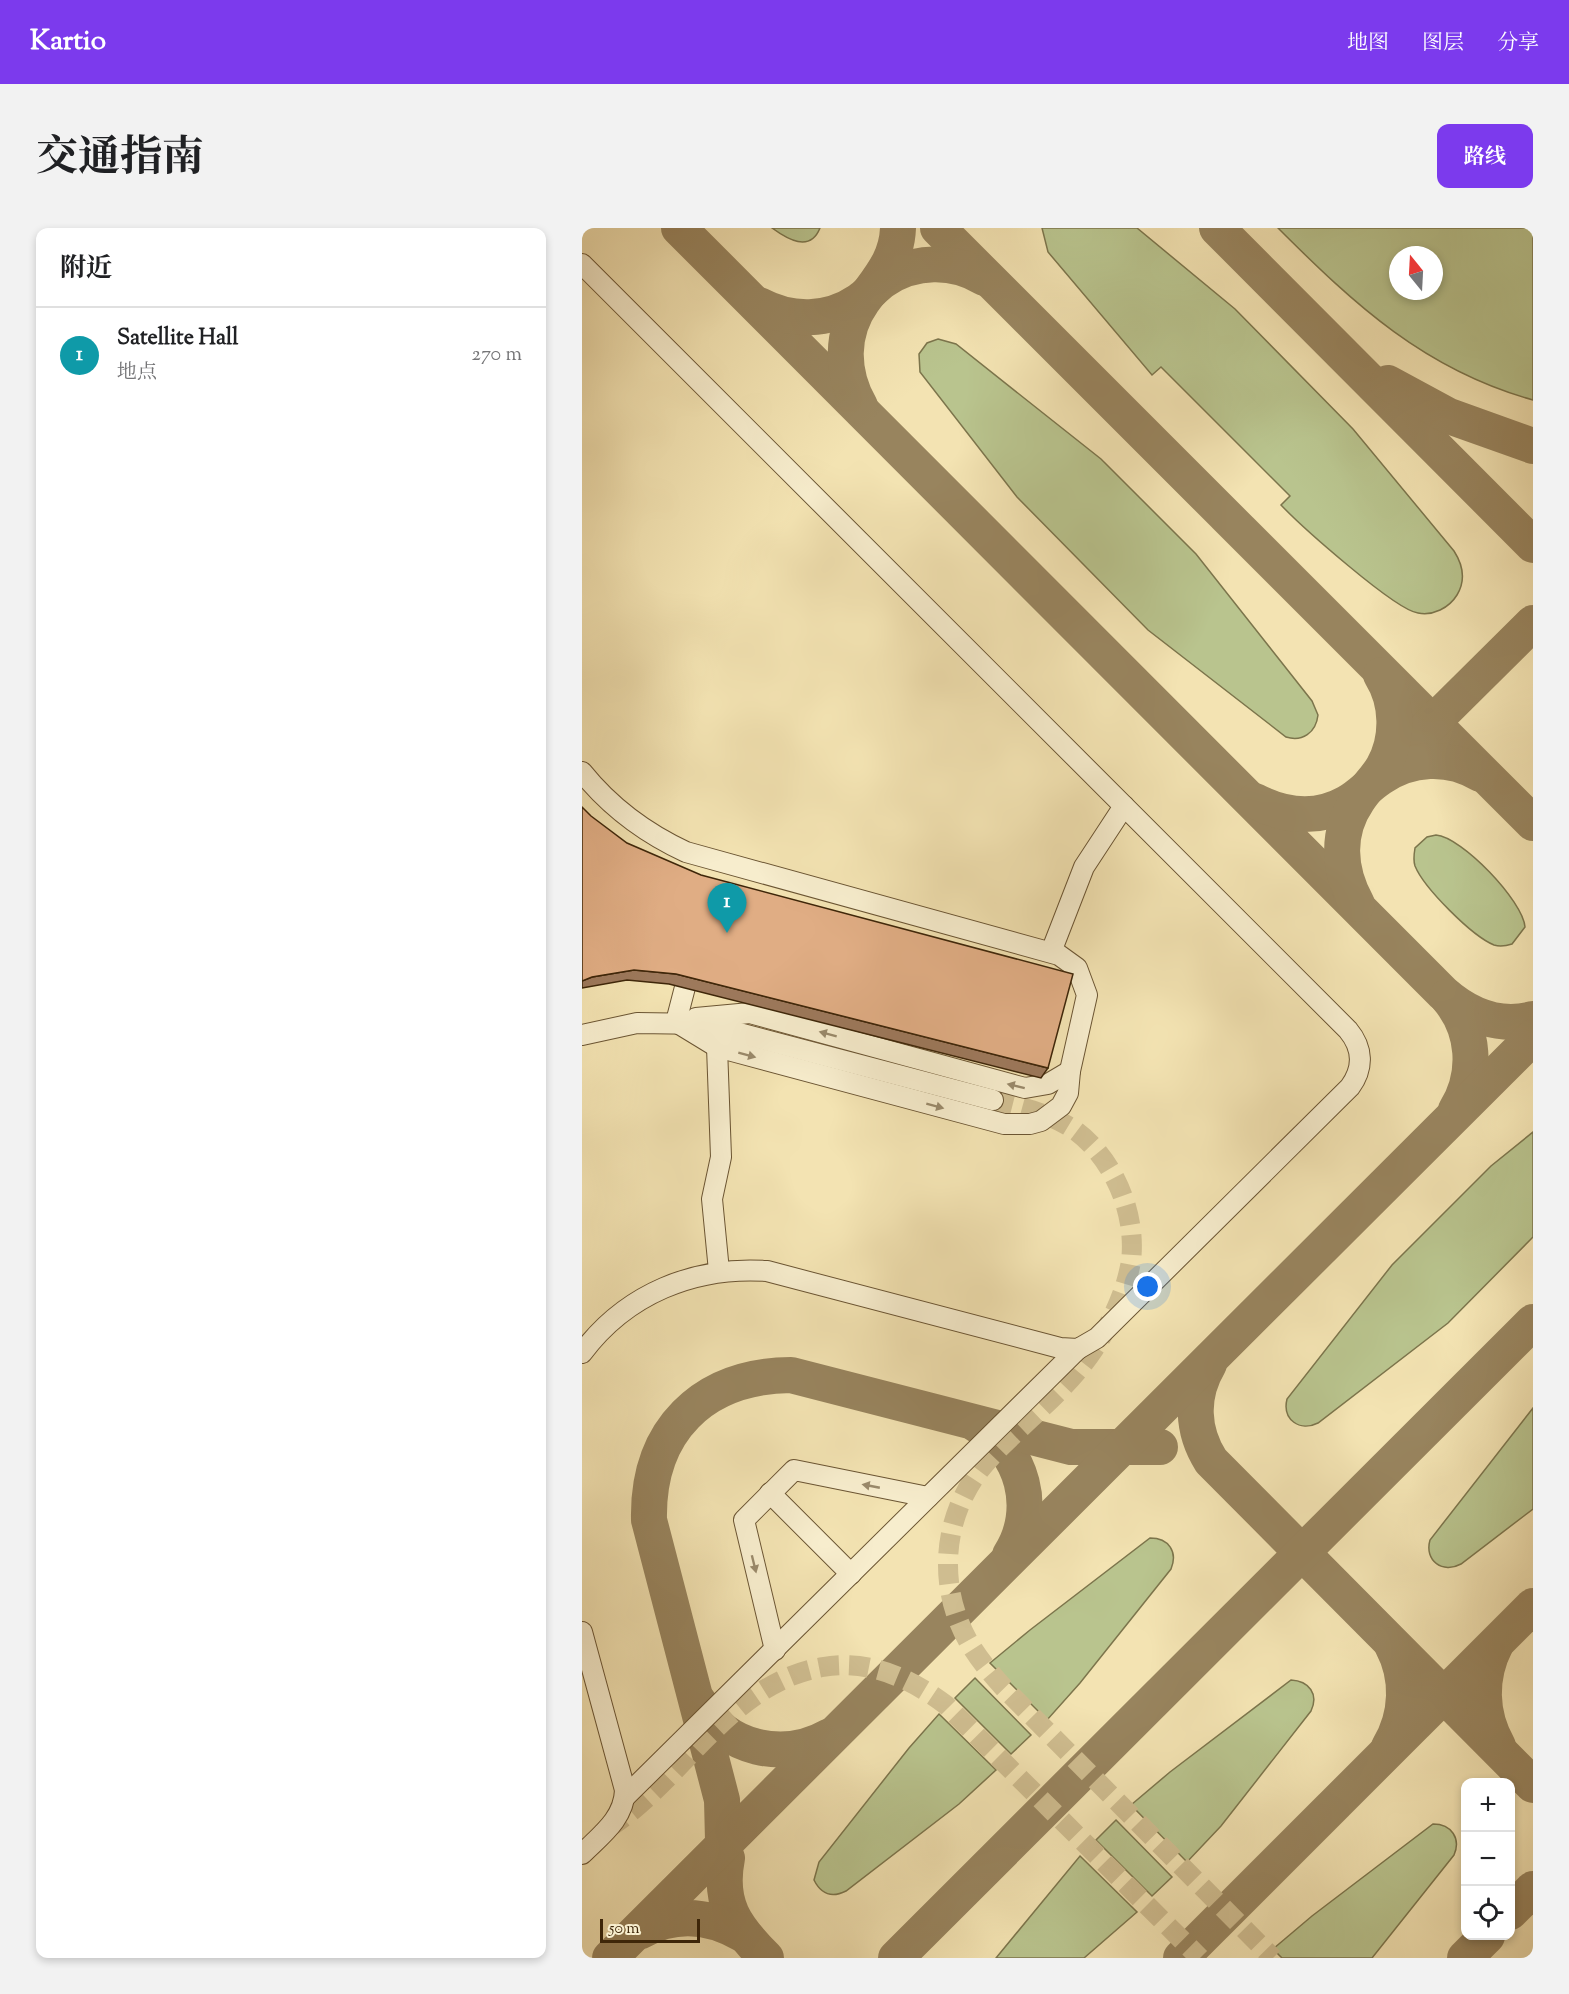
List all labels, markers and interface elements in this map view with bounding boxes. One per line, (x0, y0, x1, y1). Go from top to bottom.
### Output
text: Kartio (30, 22, 106, 62)
text: 地图 (1347, 29, 1389, 59)
text: 图层 (1422, 29, 1464, 59)
text: 分享 (1497, 29, 1539, 59)
button: 路线 (1437, 124, 1533, 188)
text: 交通指南 (36, 130, 204, 190)
north arrow (1389, 246, 1443, 300)
text: 附近 (60, 251, 112, 288)
text: Satellite Hall (117, 323, 238, 355)
text: 1 (76, 341, 83, 370)
text: 270 m (472, 341, 522, 370)
text: 地点 (117, 359, 157, 388)
pin: 1 (708, 884, 746, 933)
one-way arrow (819, 1029, 837, 1038)
one-way arrow (738, 1051, 756, 1061)
one-way arrow (1007, 1080, 1025, 1090)
one-way arrow (926, 1101, 944, 1111)
your location (1133, 1272, 1162, 1301)
one-way arrow (861, 1481, 880, 1490)
one-way arrow (750, 1555, 760, 1574)
map controls (1461, 1778, 1515, 1940)
button: + (1461, 1778, 1515, 1832)
button: − (1461, 1832, 1515, 1886)
button: locate (1461, 1886, 1515, 1940)
scale bar (600, 1916, 700, 1944)
text: 50 m (609, 1918, 640, 1941)

